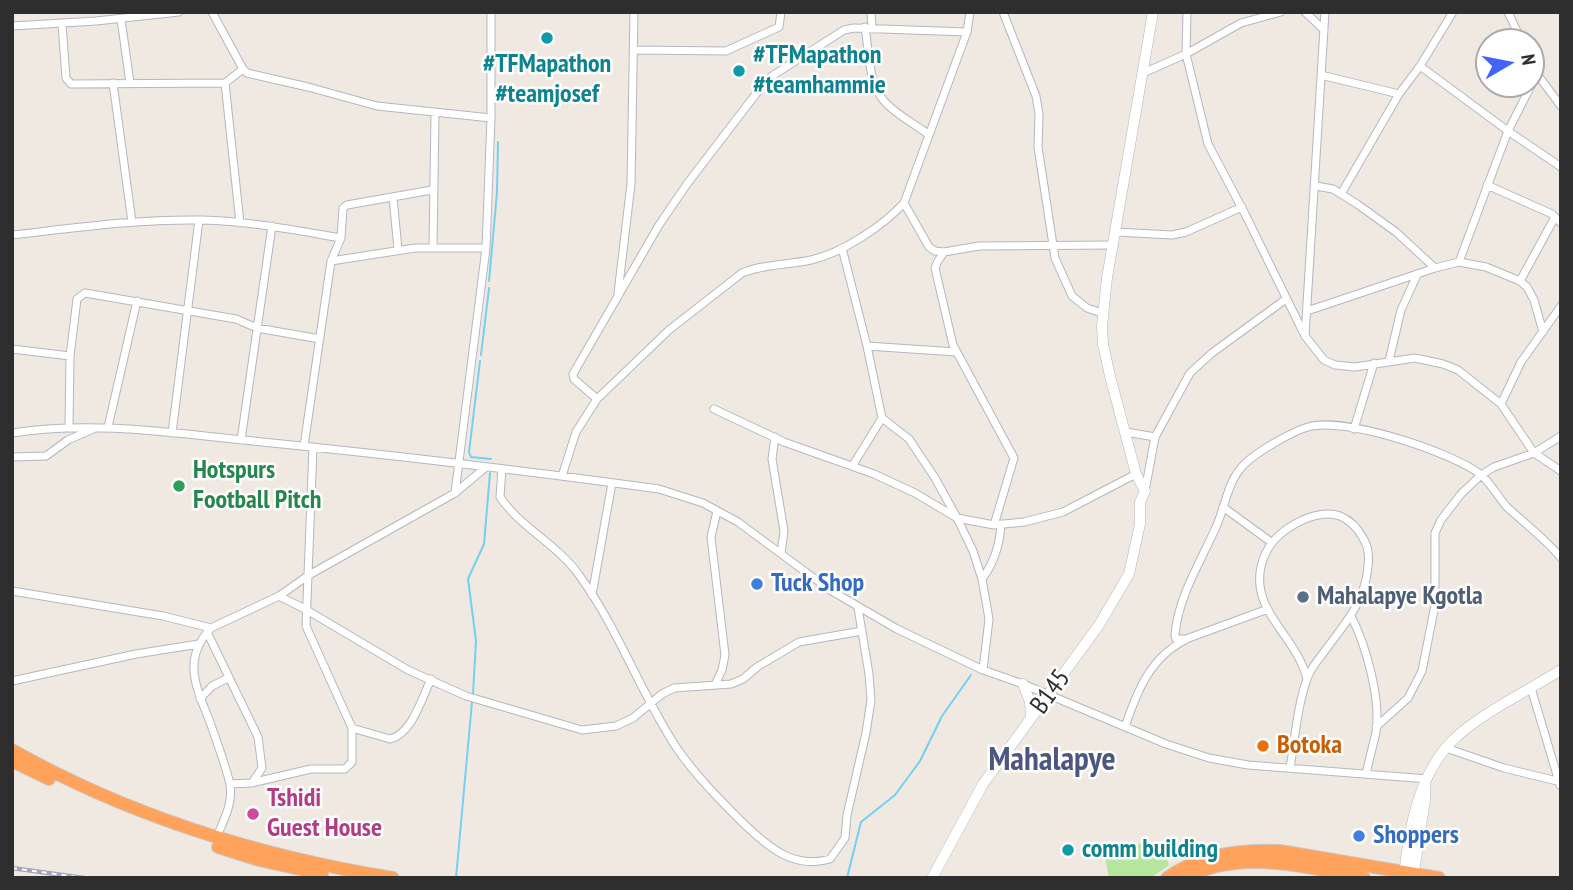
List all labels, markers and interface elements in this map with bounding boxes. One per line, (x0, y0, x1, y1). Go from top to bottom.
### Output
north arrow (1475, 28, 1545, 98)
marker: #TFMapathon #teamjosef (539, 30, 555, 46)
place label: #TFMapathon #teamhammie (753, 40, 886, 102)
place label: #TFMapathon #teamjosef (483, 49, 611, 110)
text: N (1516, 53, 1541, 67)
marker: #TFMapathon #teamhammie (731, 63, 747, 79)
place label: Hotspurs Football Pitch (193, 455, 321, 516)
marker: Hotspurs Football Pitch (171, 478, 187, 494)
place label: Tuck Shop (771, 568, 864, 600)
marker: Tuck Shop (749, 576, 765, 592)
place label: Mahalapye Kgotla (1317, 581, 1483, 613)
marker: Mahalapye Kgotla (1295, 589, 1311, 605)
street label: B145 (1024, 664, 1078, 720)
place label: Botoka (1277, 730, 1342, 762)
marker: Botoka (1255, 738, 1271, 754)
district label: Mahalapye (988, 741, 1116, 781)
place label: Tshidi Guest House (267, 783, 382, 844)
marker: Tshidi Guest House (245, 806, 261, 822)
place label: Shoppers (1373, 820, 1459, 852)
marker: Shoppers (1351, 828, 1367, 844)
place label: comm building (1082, 834, 1218, 866)
marker: comm building (1060, 842, 1076, 858)

